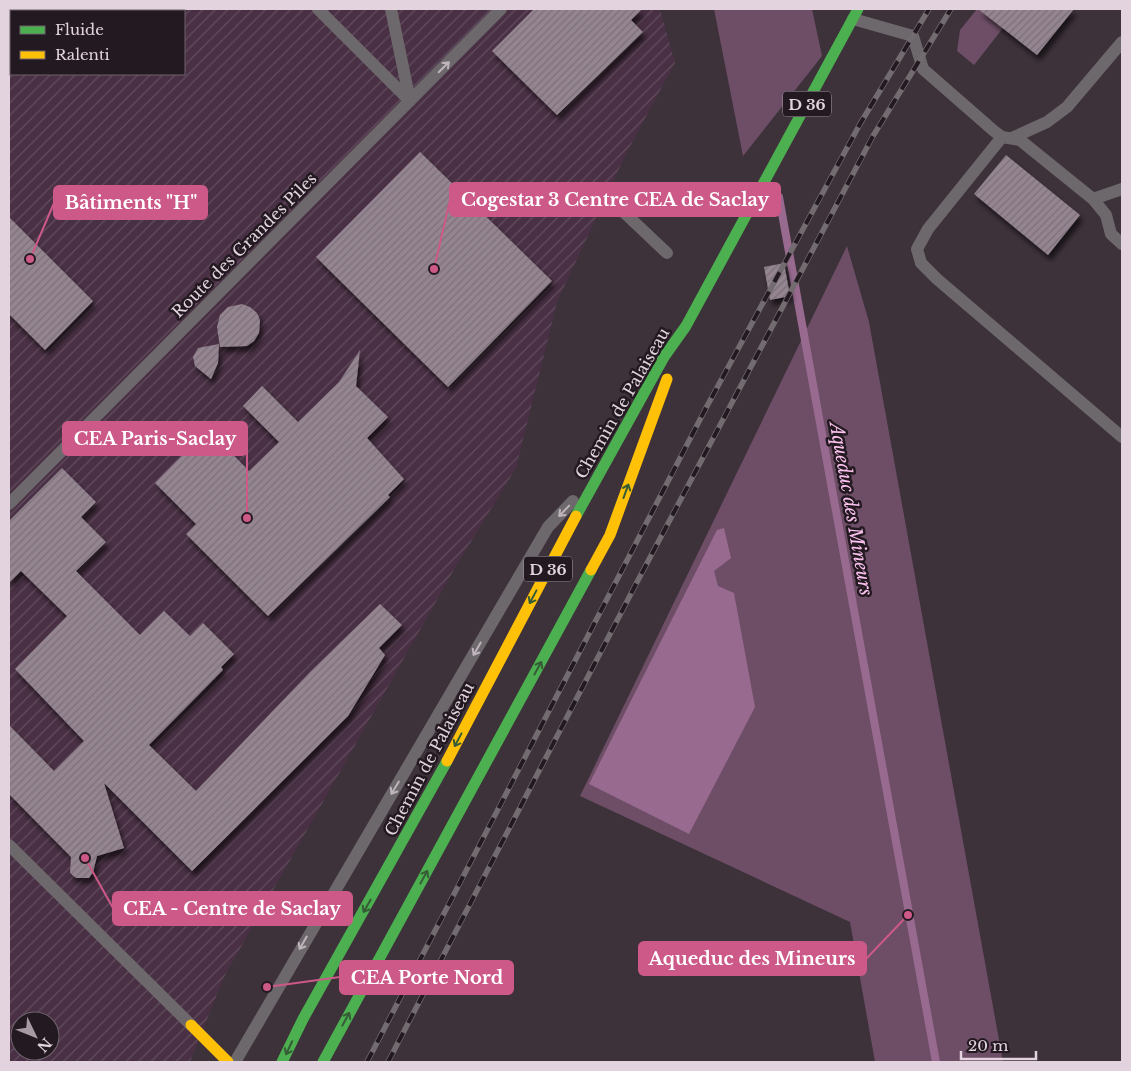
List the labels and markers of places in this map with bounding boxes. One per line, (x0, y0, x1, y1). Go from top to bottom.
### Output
callout: Cogestar 3 Centre CEA de Saclay (450, 183, 780, 216)
callout: Bâtiments "H" (54, 186, 207, 219)
callout: CEA Paris-Saclay (63, 422, 247, 455)
callout: CEA - Centre de Saclay (113, 892, 352, 925)
callout: Aqueduc des Mineurs (639, 942, 866, 975)
callout: CEA Porte Nord (340, 961, 513, 994)

